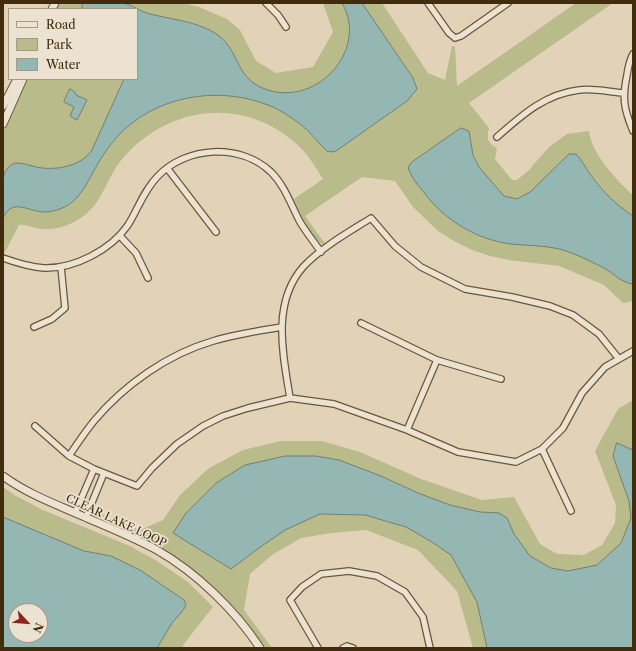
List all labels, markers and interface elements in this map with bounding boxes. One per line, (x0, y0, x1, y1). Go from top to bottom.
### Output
legend (8, 8, 138, 80)
text: Road (46, 17, 76, 32)
text: Park (46, 37, 72, 52)
text: Water (46, 57, 80, 72)
street label: CLEAR LAKE LOOP (64, 492, 168, 550)
north arrow (8, 603, 48, 643)
text: N (29, 620, 46, 635)

